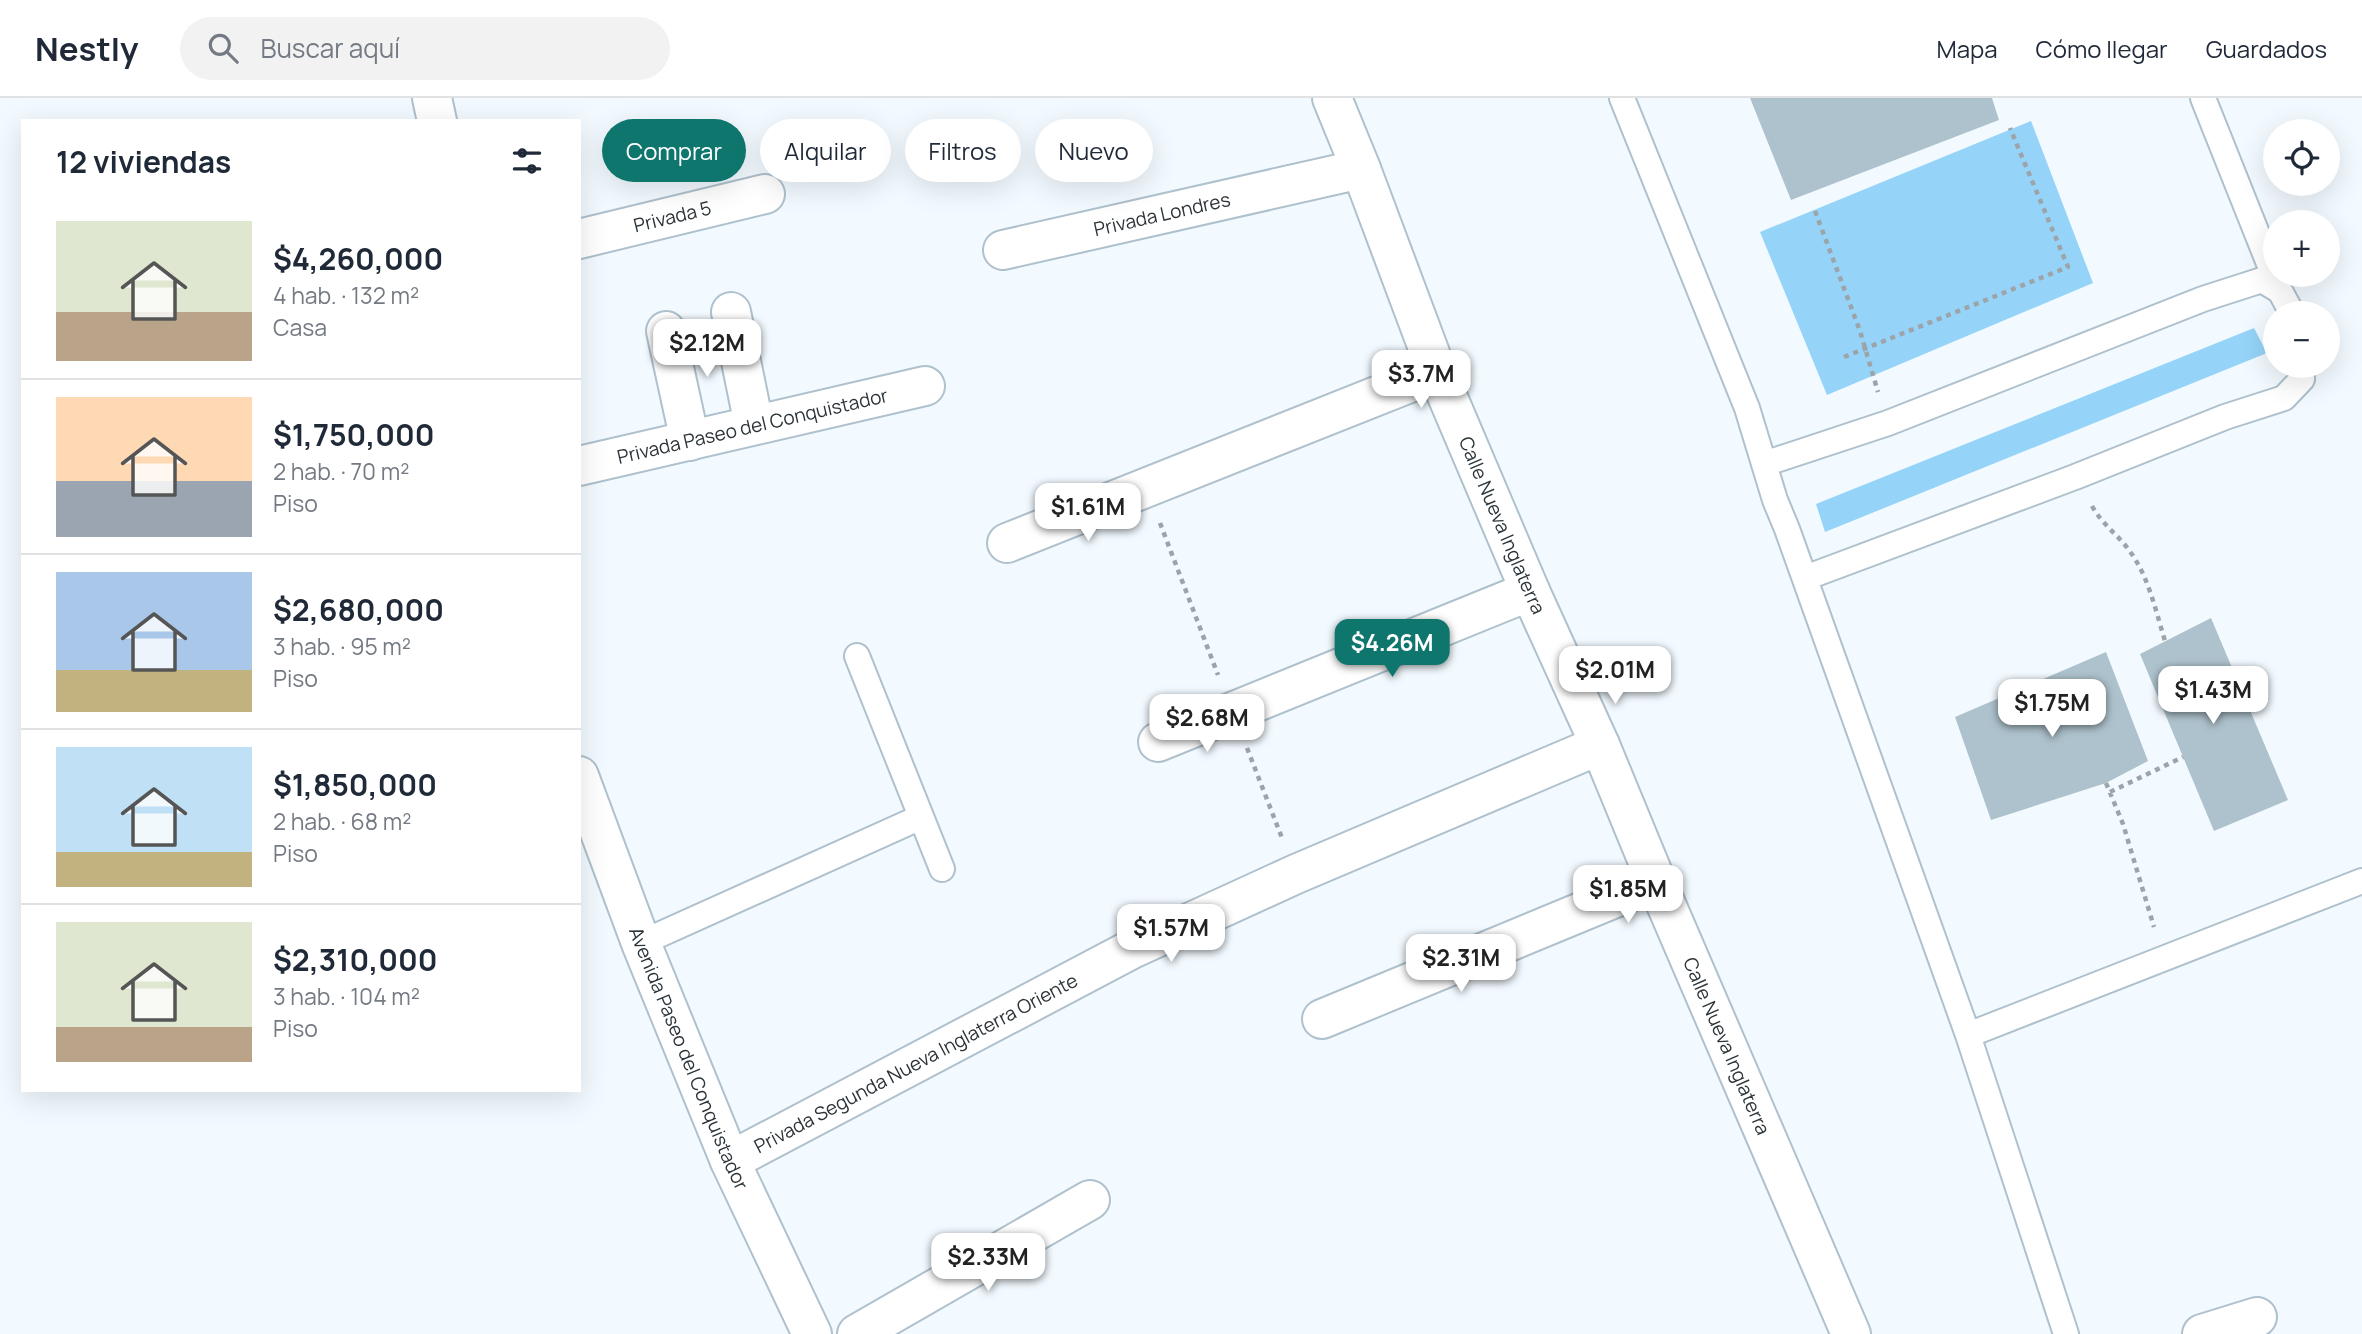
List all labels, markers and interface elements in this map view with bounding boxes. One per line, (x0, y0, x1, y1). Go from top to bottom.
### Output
search box (180, 17, 670, 80)
text: Nestly (35, 26, 138, 71)
icon: search (204, 29, 242, 67)
text: Buscar aquí (260, 30, 400, 66)
text: Mapa (1937, 32, 1998, 65)
text: Cómo llegar (2036, 32, 2168, 65)
text: Guardados (2206, 32, 2327, 65)
chip: Comprar (602, 119, 746, 182)
chip: Alquilar (760, 119, 891, 182)
chip: Filtros (905, 119, 1021, 182)
chip: Nuevo (1035, 119, 1153, 182)
map controls (2263, 119, 2340, 378)
button: locate (2263, 119, 2340, 196)
text: 12 viviendas (56, 141, 231, 182)
icon: filters (508, 142, 546, 180)
street label: Privada Londres (1091, 186, 1233, 242)
street label: Privada 5 (631, 194, 714, 238)
button: + (2263, 210, 2340, 287)
text: $4,260,000 (273, 238, 443, 279)
icon: home (112, 249, 196, 333)
text: 4 hab. · 132 m² (273, 279, 419, 311)
button: − (2263, 301, 2340, 378)
text: Casa (273, 311, 327, 343)
pin: $2.12M (650, 320, 764, 379)
text: $2.12M (669, 326, 745, 358)
pin: $3.7M (1372, 350, 1470, 410)
text: $3.7M (1388, 357, 1454, 389)
street label: Privada Paseo del Conquistador (614, 382, 891, 470)
text: $1,750,000 (273, 414, 435, 455)
icon: home (112, 425, 196, 509)
street label: Calle Nueva Inglaterra (1453, 432, 1552, 618)
text: 2 hab. · 70 m² (273, 455, 409, 487)
pin: $1.61M (1031, 484, 1145, 543)
text: Piso (273, 487, 318, 519)
text: $1.61M (1051, 490, 1125, 522)
text: $2,680,000 (273, 589, 444, 630)
icon: home (112, 600, 196, 684)
pin: $4.26M (1335, 620, 1449, 679)
text: $4.26M (1351, 626, 1433, 658)
text: 3 hab. · 95 m² (273, 630, 411, 662)
pin: $2.01M (1558, 646, 1672, 706)
text: $2.01M (1575, 653, 1655, 685)
text: Piso (273, 662, 318, 694)
pin: $1.43M (2156, 666, 2270, 726)
text: $1.43M (2174, 673, 2252, 705)
pin: $1.75M (1995, 680, 2109, 739)
text: $1.75M (2014, 686, 2090, 718)
pin: $2.68M (1150, 694, 1264, 754)
text: $2.68M (1165, 701, 1249, 733)
text: $1,850,000 (273, 764, 437, 805)
icon: home (112, 775, 196, 859)
text: 2 hab. · 68 m² (273, 805, 411, 837)
text: Piso (273, 837, 318, 869)
pin: $1.85M (1571, 866, 1685, 925)
text: $1.85M (1589, 872, 1667, 904)
pin: $1.57M (1114, 904, 1228, 964)
text: $1.57M (1133, 911, 1209, 943)
street label: Avenida Paseo del Conquistador (623, 923, 755, 1194)
pin: $2.31M (1404, 934, 1518, 994)
text: $2,310,000 (273, 939, 437, 980)
text: $2.31M (1422, 941, 1500, 973)
icon: home (112, 950, 196, 1034)
street label: Calle Nueva Inglaterra (1677, 953, 1777, 1138)
street label: Privada Segunda Nueva Inglaterra Oriente (749, 967, 1082, 1159)
text: 3 hab. · 104 m² (273, 980, 420, 1012)
text: Piso (273, 1012, 318, 1044)
pin: $2.33M (931, 1234, 1045, 1293)
text: $2.33M (947, 1240, 1029, 1272)

